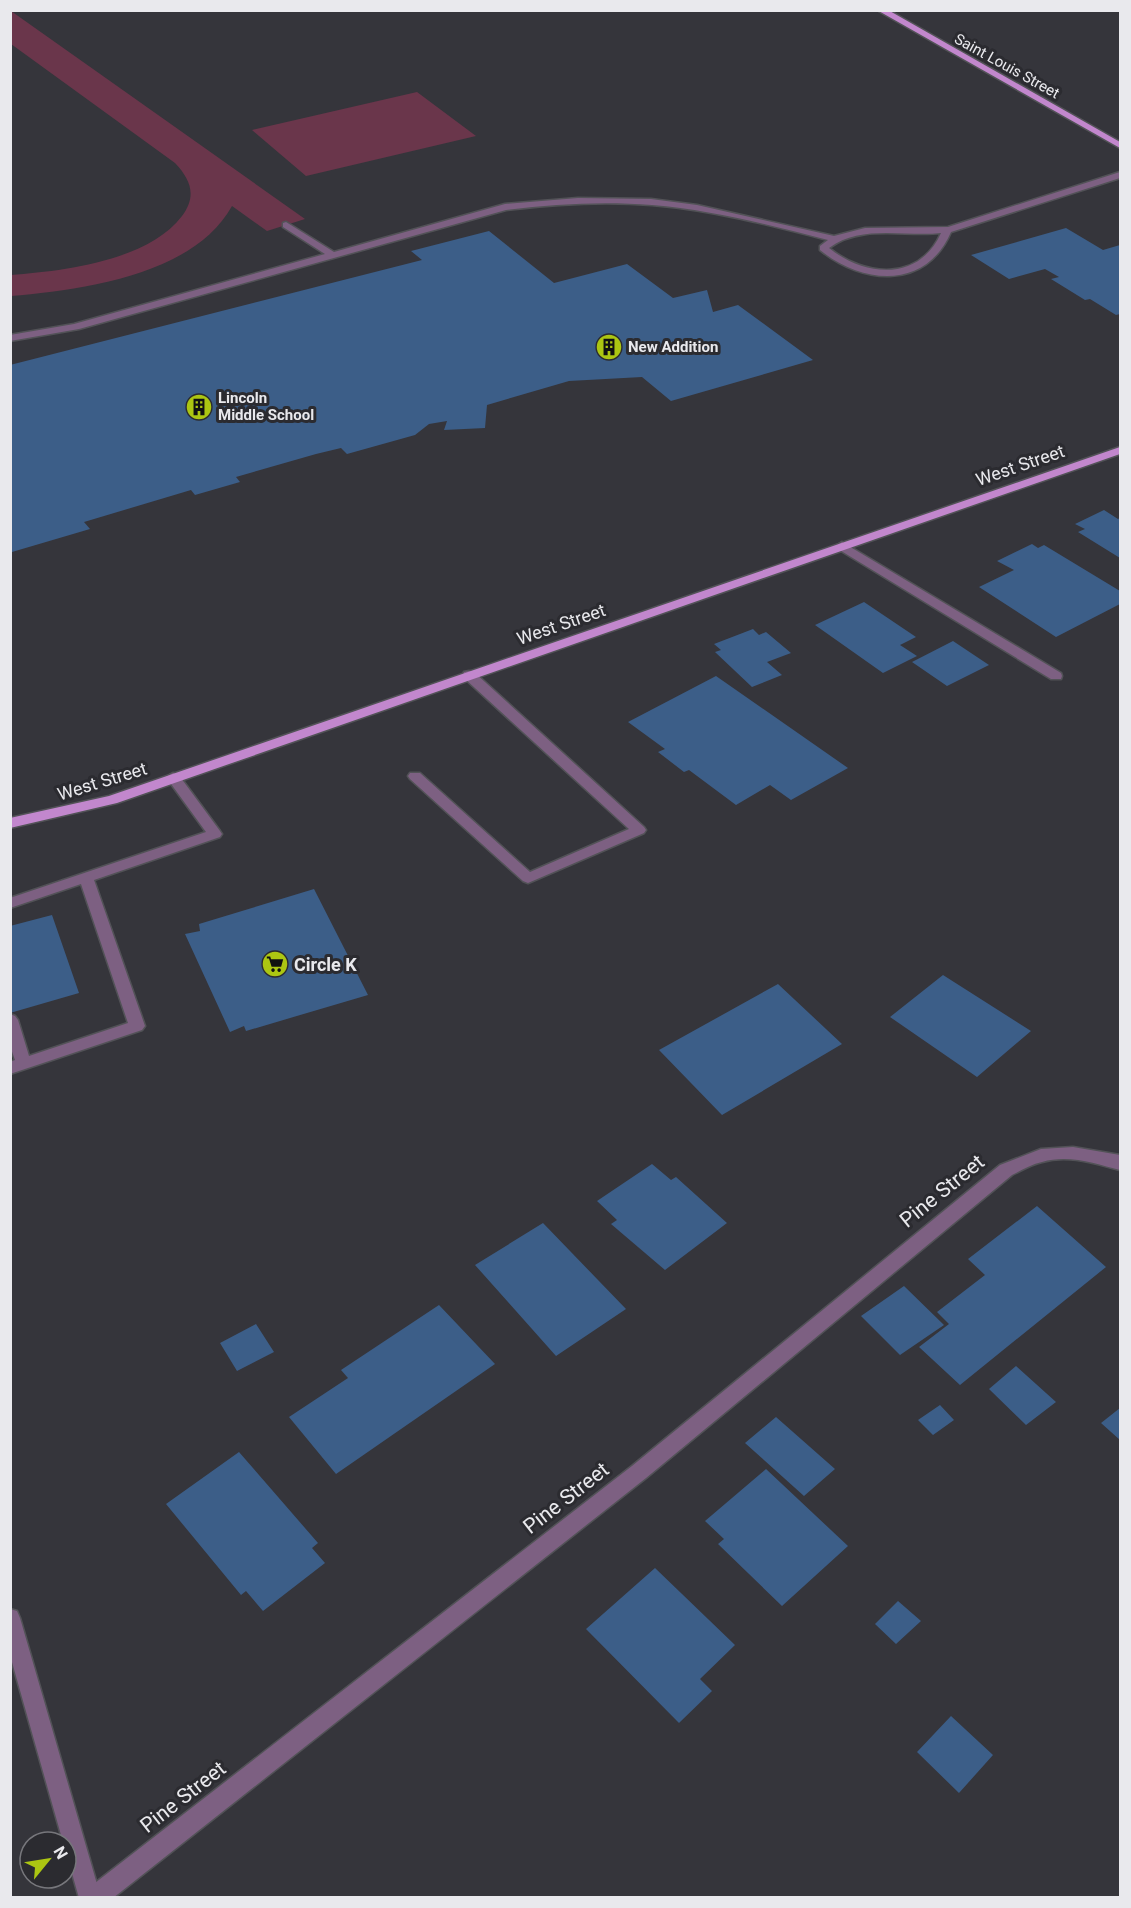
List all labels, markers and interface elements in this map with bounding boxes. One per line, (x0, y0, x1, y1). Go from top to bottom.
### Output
street label: Saint Louis Street (951, 30, 1063, 102)
building icon: New Addition (594, 332, 624, 362)
place label: New Addition (628, 338, 718, 356)
place label: Lincoln Middle School (218, 389, 314, 424)
building icon: Lincoln Middle School (184, 392, 214, 422)
street label: West Street (973, 440, 1067, 490)
street label: West Street (514, 599, 608, 649)
street label: West Street (55, 757, 149, 805)
supermarket icon: Circle K (260, 949, 290, 979)
place label: Circle K (294, 954, 357, 975)
street label: Pine Street (895, 1150, 989, 1232)
street label: Pine Street (519, 1457, 614, 1539)
street label: Pine Street (136, 1756, 231, 1838)
north arrow (18, 1830, 78, 1890)
text: N (50, 1843, 72, 1862)

